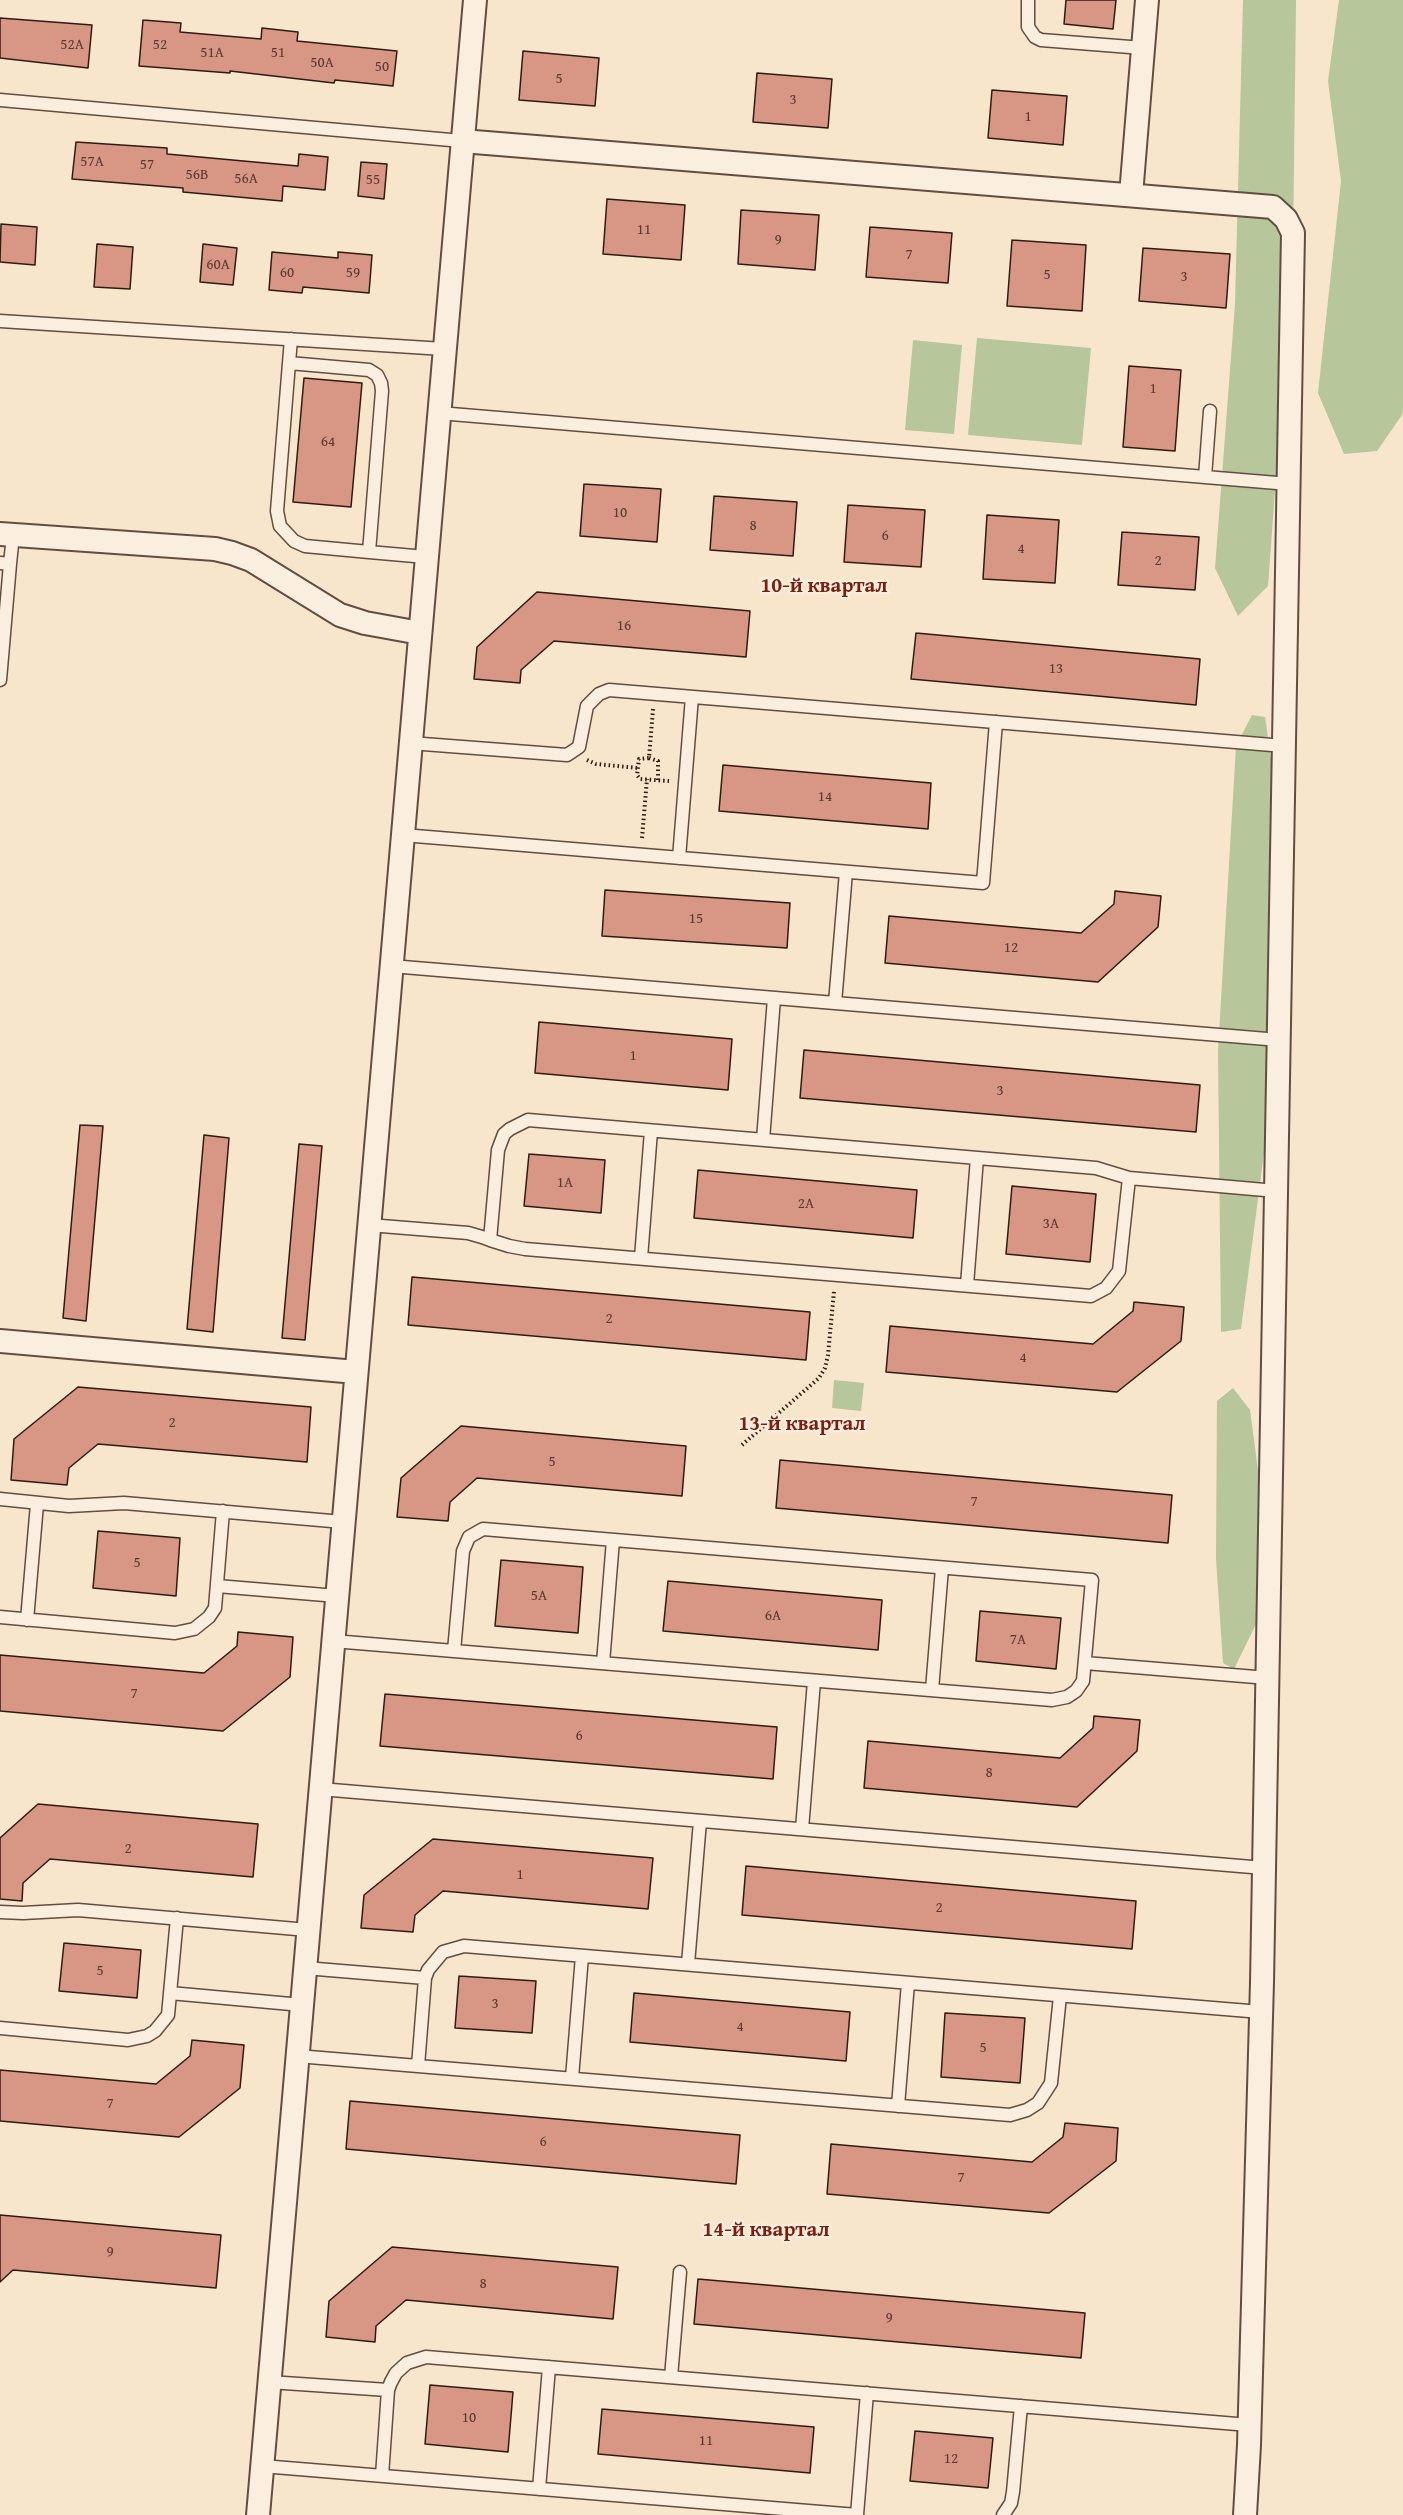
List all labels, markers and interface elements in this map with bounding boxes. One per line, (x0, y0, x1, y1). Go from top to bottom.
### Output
house number: 52А (60, 36, 84, 54)
house number: 52 (153, 36, 167, 54)
house number: 51А (200, 44, 224, 62)
house number: 51 (271, 44, 285, 62)
house number: 50А (310, 54, 334, 72)
house number: 50 (375, 58, 389, 76)
house number: 5 (555, 70, 563, 88)
house number: 3 (789, 91, 797, 109)
house number: 1 (1024, 108, 1032, 126)
house number: 57А (80, 153, 104, 171)
house number: 57 (140, 156, 154, 174)
house number: 56В (186, 166, 208, 184)
house number: 56А (234, 170, 258, 188)
house number: 55 (366, 171, 380, 189)
house number: 11 (637, 221, 651, 239)
house number: 9 (774, 231, 782, 249)
house number: 7 (905, 246, 913, 264)
house number: 60А (206, 256, 230, 274)
house number: 60 (280, 264, 294, 282)
house number: 59 (346, 264, 360, 282)
house number: 5 (1043, 266, 1051, 284)
house number: 3 (1180, 268, 1188, 286)
house number: 1 (1149, 380, 1157, 398)
house number: 64 (321, 433, 335, 451)
house number: 10 (613, 504, 627, 522)
house number: 8 (749, 517, 757, 535)
house number: 6 (881, 527, 889, 545)
house number: 4 (1017, 540, 1025, 558)
house number: 2 (1154, 552, 1162, 570)
district label: 10-й квартал (760, 574, 888, 600)
house number: 16 (617, 617, 631, 635)
house number: 13 (1049, 660, 1063, 678)
house number: 14 (818, 788, 832, 806)
house number: 15 (689, 910, 703, 928)
house number: 12 (1004, 939, 1018, 957)
house number: 1 (629, 1047, 637, 1065)
house number: 3 (996, 1082, 1004, 1100)
house number: 1А (557, 1174, 573, 1192)
house number: 2А (798, 1195, 814, 1213)
house number: 3А (1043, 1215, 1059, 1233)
house number: 2 (605, 1310, 613, 1328)
house number: 4 (1019, 1349, 1027, 1367)
district label: 13-й квартал (738, 1412, 866, 1438)
house number: 2 (168, 1414, 176, 1432)
house number: 5 (548, 1453, 556, 1471)
house number: 7 (970, 1493, 978, 1511)
house number: 5 (133, 1554, 141, 1572)
house number: 5А (531, 1587, 547, 1605)
house number: 6А (765, 1607, 781, 1625)
house number: 7А (1010, 1631, 1026, 1649)
house number: 7 (130, 1685, 138, 1703)
house number: 6 (575, 1727, 583, 1745)
house number: 8 (985, 1764, 993, 1782)
house number: 2 (124, 1840, 132, 1858)
house number: 1 (516, 1866, 524, 1884)
house number: 2 (935, 1899, 943, 1917)
house number: 5 (96, 1962, 104, 1980)
house number: 3 (491, 1995, 499, 2013)
house number: 4 (736, 2018, 744, 2036)
house number: 5 (979, 2039, 987, 2057)
house number: 7 (106, 2095, 114, 2113)
house number: 6 (539, 2133, 547, 2151)
house number: 7 (957, 2169, 965, 2187)
district label: 14-й квартал (702, 2218, 830, 2244)
house number: 9 (106, 2243, 114, 2261)
house number: 8 (479, 2275, 487, 2293)
house number: 9 (885, 2309, 893, 2327)
house number: 10 (462, 2409, 476, 2427)
house number: 11 (699, 2432, 713, 2450)
house number: 12 (944, 2450, 958, 2468)

